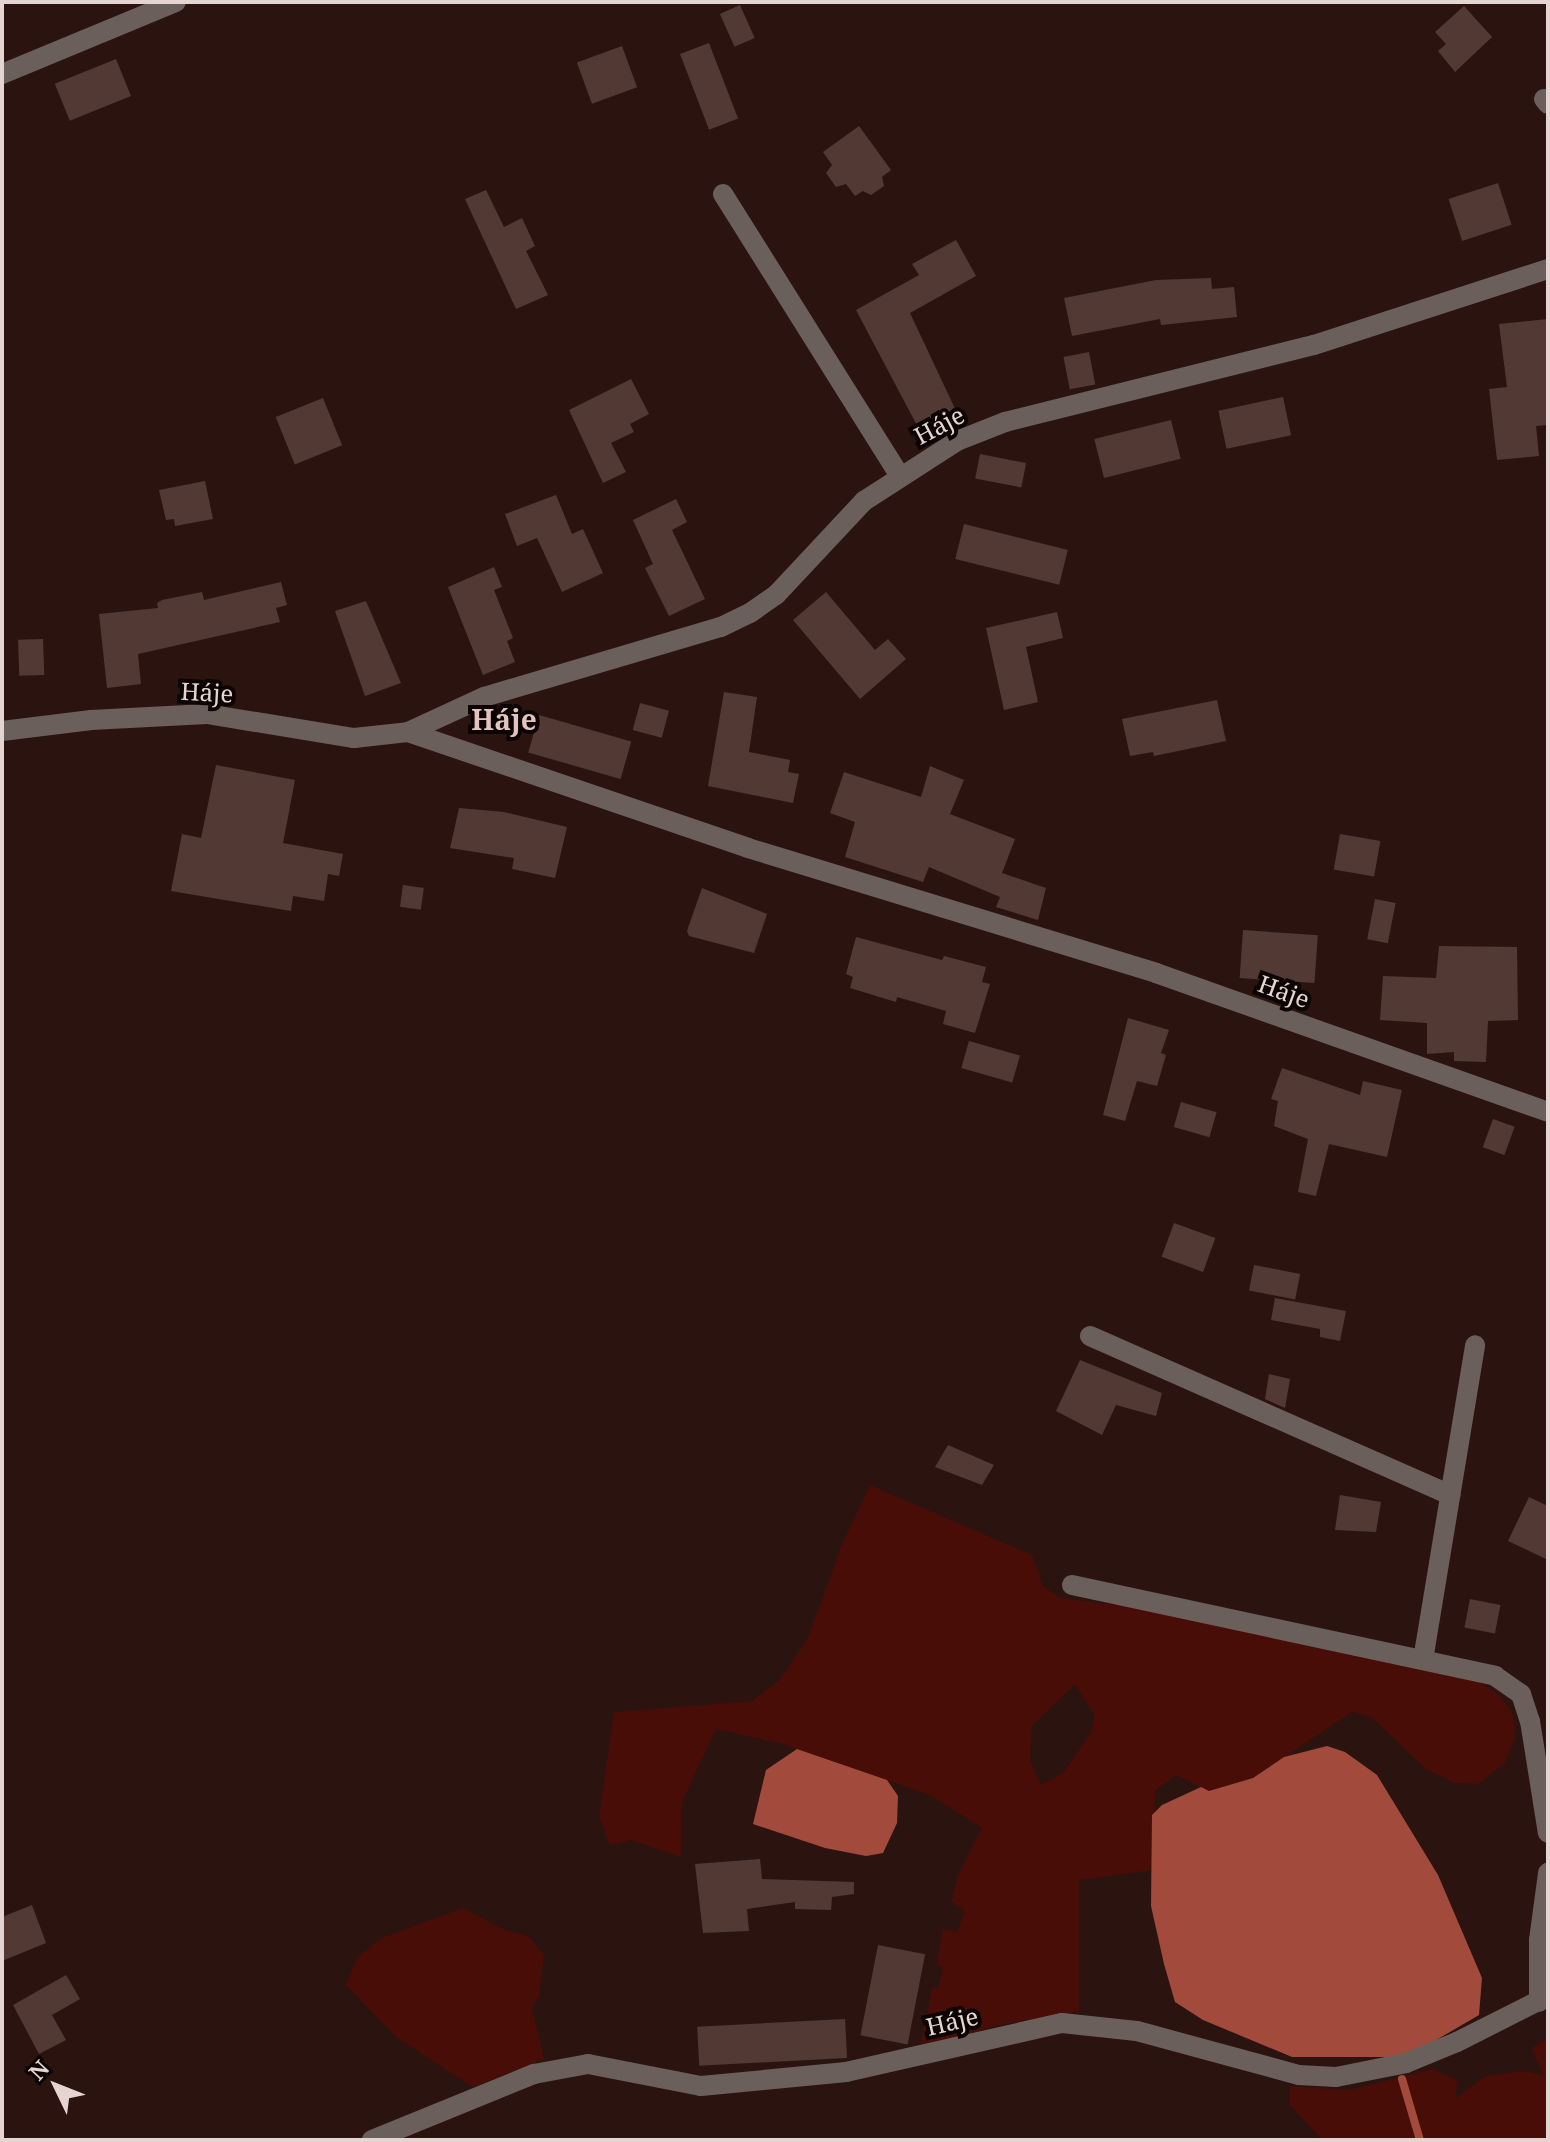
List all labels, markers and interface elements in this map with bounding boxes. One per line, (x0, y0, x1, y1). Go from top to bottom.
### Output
street label: Háje (909, 400, 969, 450)
street label: Háje (180, 676, 234, 708)
district label: Háje (471, 702, 537, 736)
street label: Háje (1254, 968, 1314, 1014)
street label: Háje (923, 2001, 981, 2041)
north arrow (16, 2046, 96, 2126)
text: N (22, 2053, 55, 2086)

